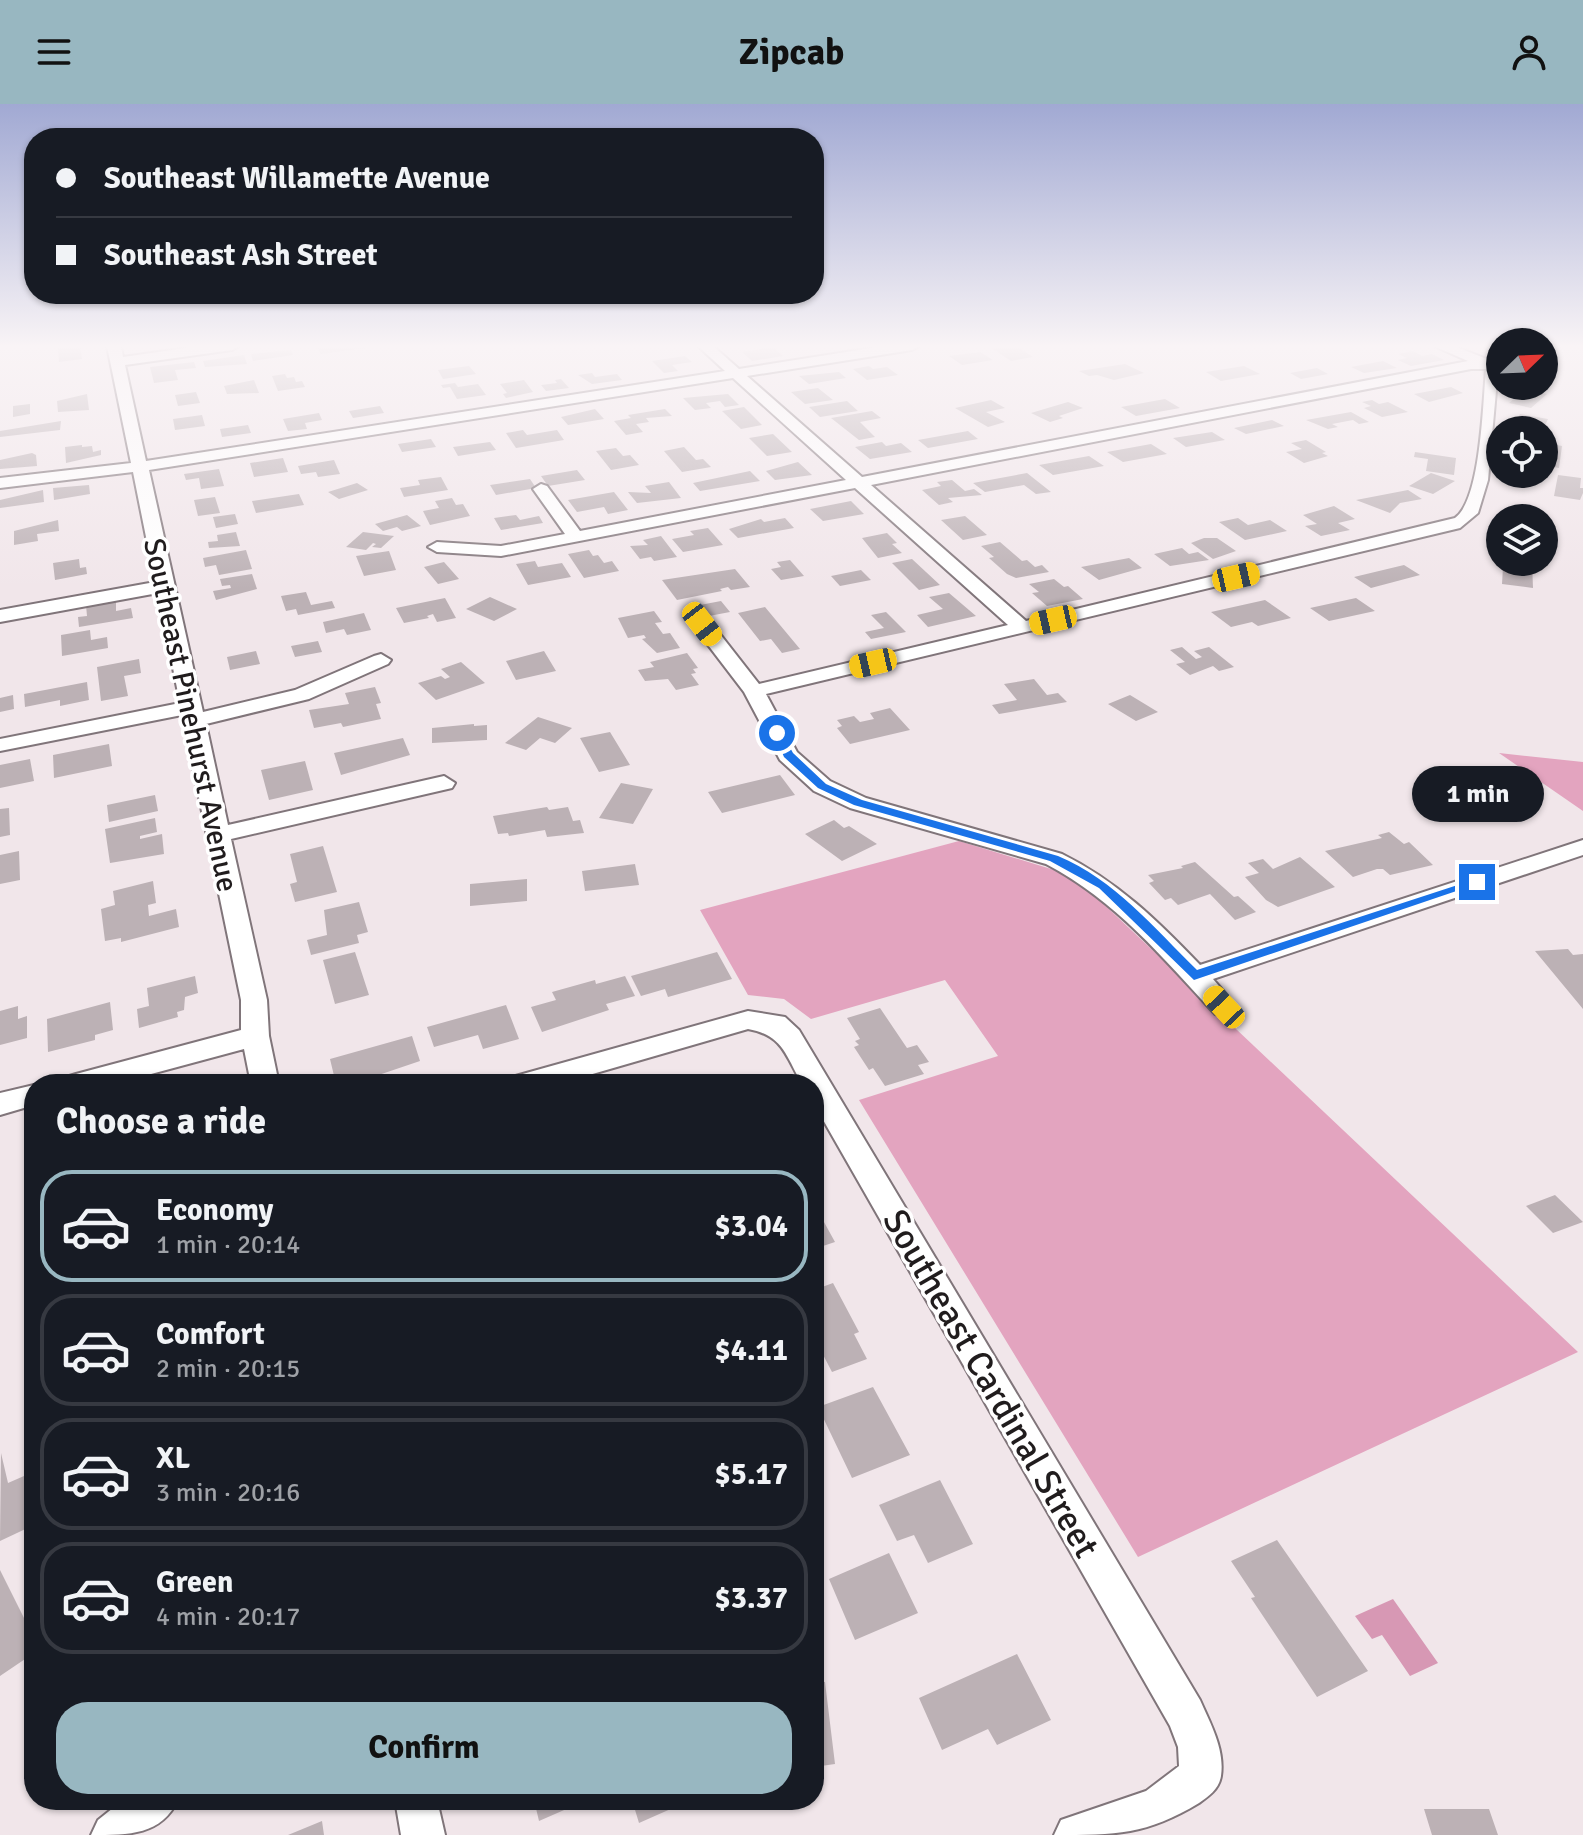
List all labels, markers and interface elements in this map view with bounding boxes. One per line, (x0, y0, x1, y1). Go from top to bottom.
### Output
icon: menu (32, 30, 76, 74)
text: Zipcab (739, 30, 844, 75)
icon: person (1507, 30, 1551, 74)
text: Southeast Willamette Avenue (104, 160, 490, 197)
text: Southeast Ash Street (104, 237, 378, 274)
north arrow (1486, 328, 1558, 400)
map controls (1486, 328, 1558, 576)
button: locate (1486, 416, 1558, 488)
button: layers (1486, 504, 1558, 576)
street label: Southeast Pinehurst Avenue (135, 535, 246, 895)
car (1210, 560, 1262, 594)
car (678, 598, 726, 650)
car (1027, 603, 1079, 637)
car (847, 646, 899, 680)
route start (759, 715, 795, 751)
callout: 1 min (1411, 766, 1543, 822)
text: 1 min (1447, 778, 1509, 810)
route end (1459, 864, 1495, 900)
car (1199, 981, 1249, 1033)
text: Choose a ride (56, 1099, 266, 1144)
icon: car (60, 1190, 132, 1262)
text: Economy (156, 1192, 273, 1229)
street label: Southeast Cardinal Street (873, 1202, 1109, 1566)
text: $3.04 (715, 1208, 788, 1245)
text: 1 min · 20:14 (156, 1229, 300, 1261)
icon: car (60, 1314, 132, 1386)
text: Comfort (156, 1316, 265, 1353)
text: $4.11 (715, 1332, 788, 1369)
text: 2 min · 20:15 (156, 1353, 300, 1385)
icon: car (60, 1438, 132, 1510)
text: XL (156, 1440, 190, 1477)
text: $5.17 (715, 1456, 788, 1493)
text: 3 min · 20:16 (156, 1477, 300, 1509)
icon: car (60, 1562, 132, 1634)
text: Green (156, 1564, 233, 1601)
text: $3.37 (715, 1580, 788, 1617)
text: 4 min · 20:17 (156, 1601, 300, 1633)
button: Confirm (56, 1702, 792, 1794)

